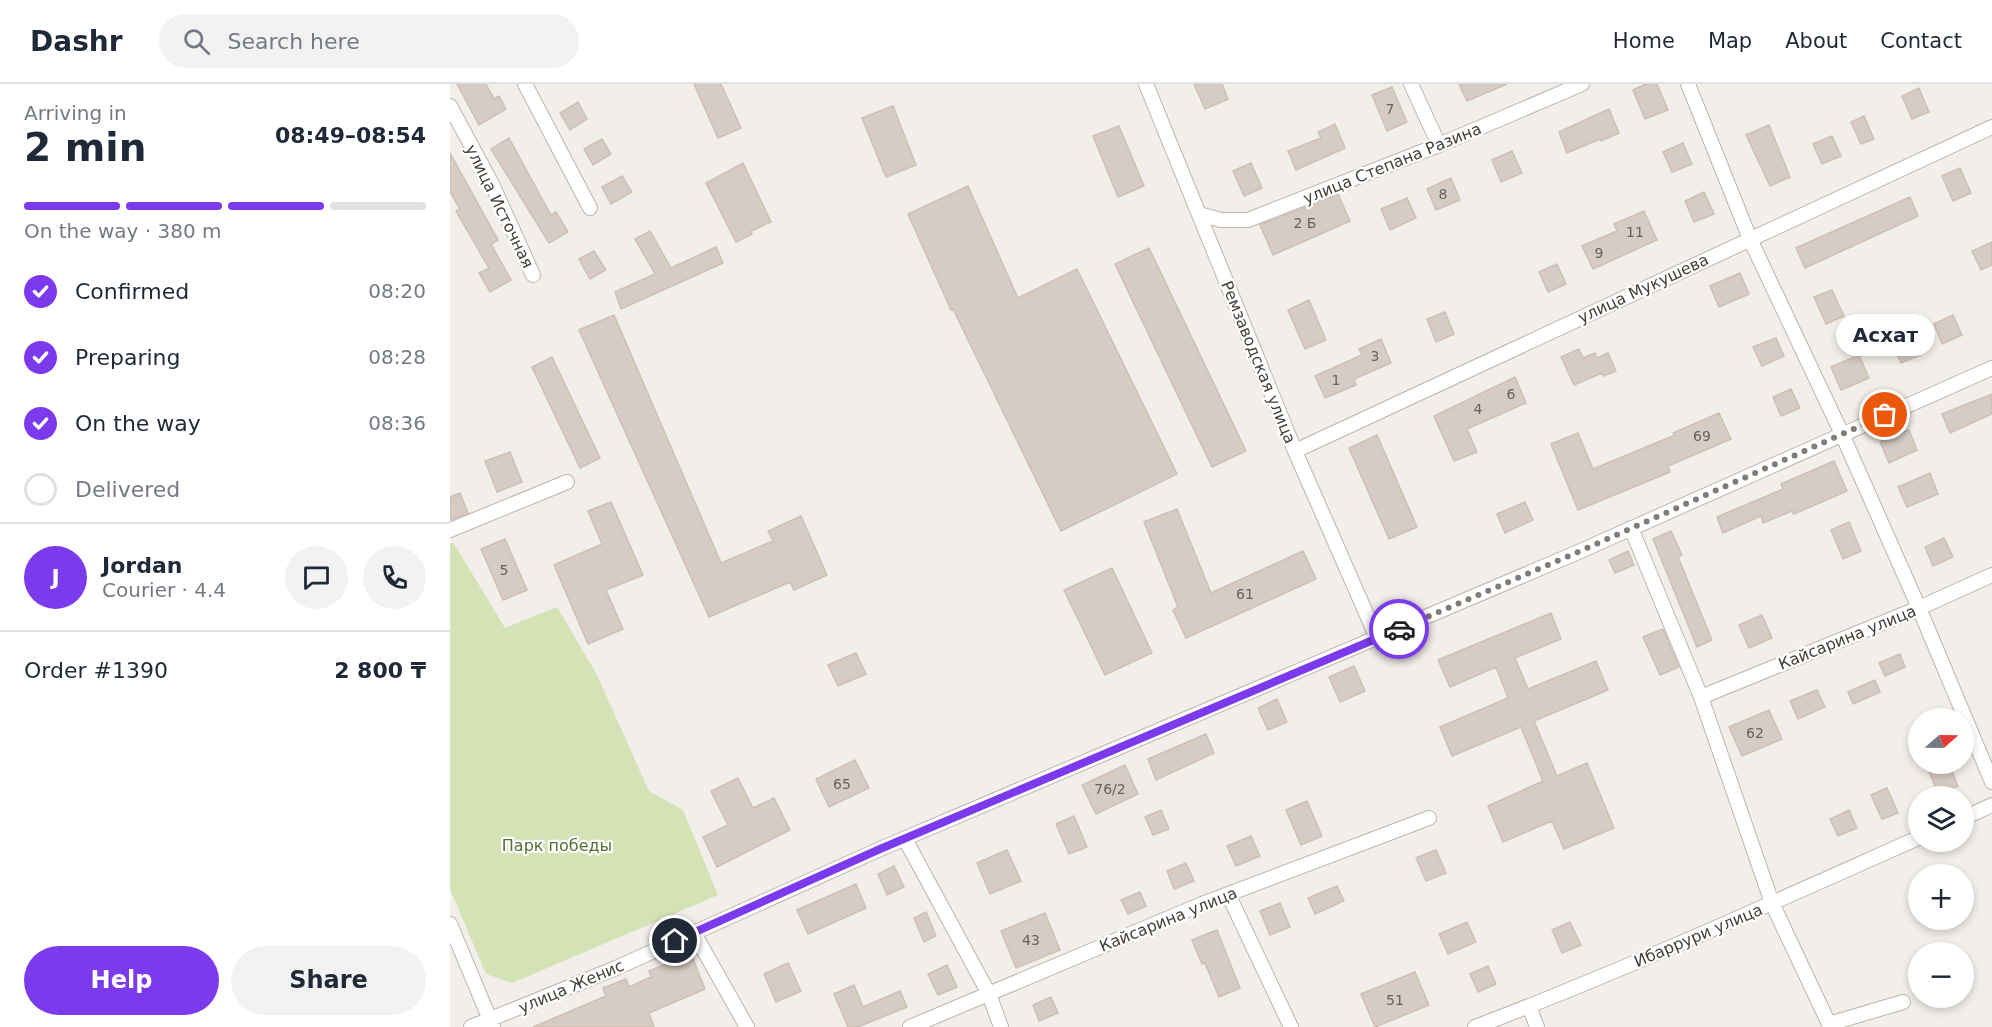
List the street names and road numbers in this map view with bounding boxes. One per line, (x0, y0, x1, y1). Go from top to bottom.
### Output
street label: улица Степана Разина (1300, 119, 1484, 208)
street label: улица Источная (461, 141, 538, 271)
street label: улица Мукушева (1575, 250, 1712, 327)
street label: Ремзаводская улица (1217, 278, 1300, 446)
street label: Кайсарина улица (1776, 601, 1919, 674)
street label: Кайсарина улица (1097, 883, 1240, 956)
street label: Ибаррури улица (1631, 900, 1765, 971)
street label: улица Женис (516, 956, 627, 1017)

